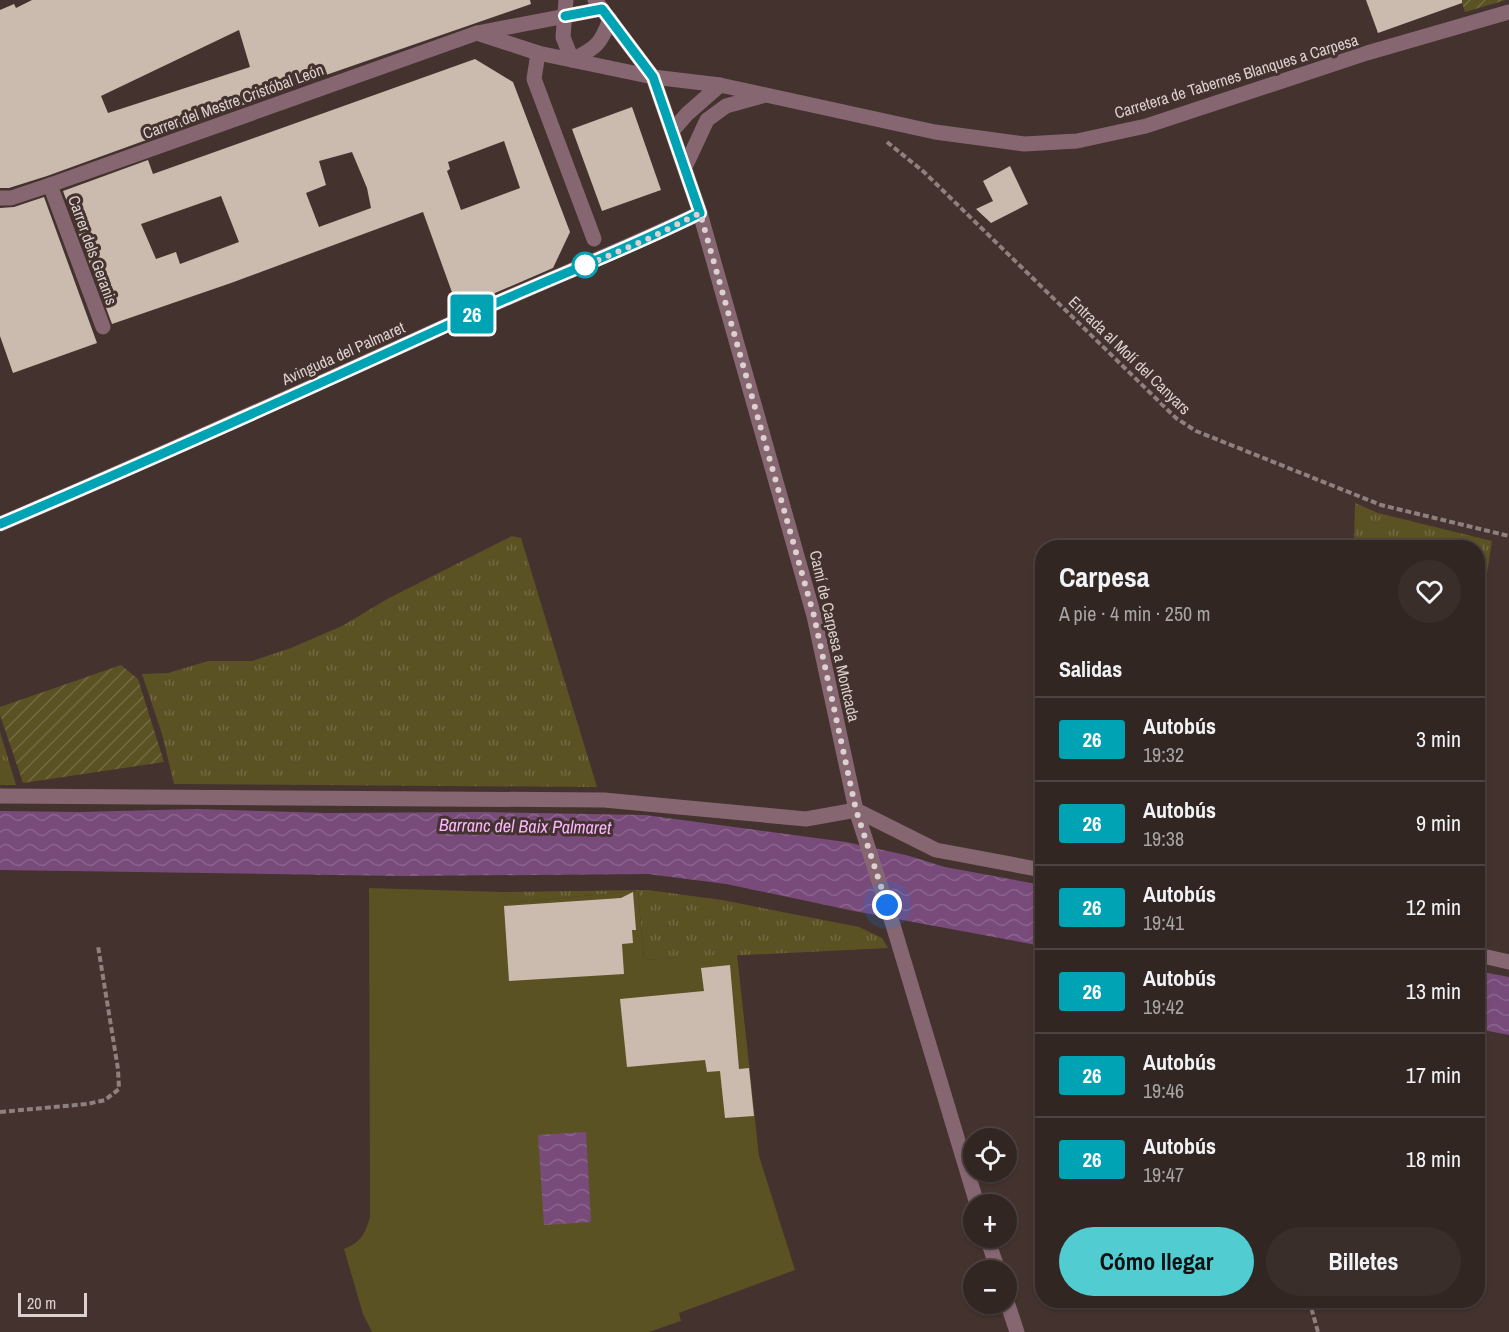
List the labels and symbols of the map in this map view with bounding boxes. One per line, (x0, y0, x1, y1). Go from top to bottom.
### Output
street label: Carretera de Tabernes Blanques a Carpesa (1111, 28, 1361, 124)
street label: Carrer del Mestre Cristóbal León (139, 58, 327, 144)
street label: Carrer dels Geranis (63, 192, 123, 308)
unlabelled marker (572, 252, 598, 278)
street label: Entrada al Molí del Canyars (1064, 291, 1196, 419)
line badge: 26 (445, 294, 499, 334)
street label: Avinguda del Palmaret (277, 316, 408, 390)
street label: Camí de Carpesa a Montcada (805, 548, 866, 724)
water label: Barranc del Baix Palmaret (439, 812, 612, 840)
your location (872, 890, 902, 920)
scale bar (18, 1290, 87, 1318)

